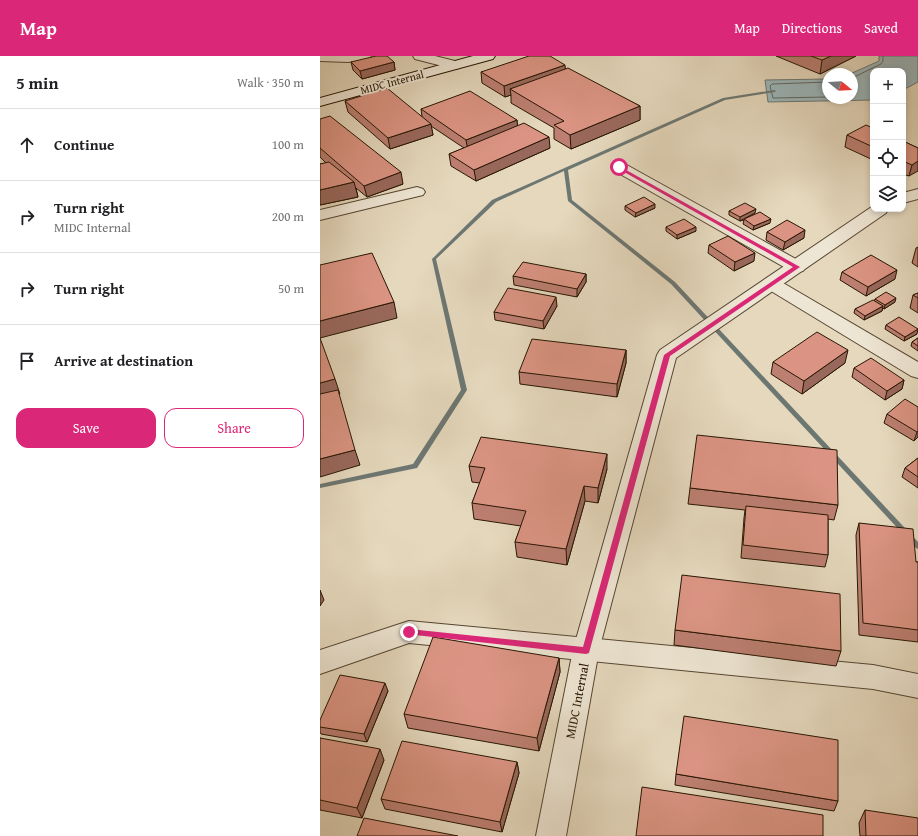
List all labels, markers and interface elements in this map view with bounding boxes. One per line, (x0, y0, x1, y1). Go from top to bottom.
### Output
text: Map (20, 14, 57, 42)
text: Map (734, 18, 760, 38)
text: Directions (782, 18, 842, 38)
text: Saved (864, 18, 898, 38)
street label: MIDC Internal (358, 66, 426, 98)
north arrow (822, 68, 858, 104)
map controls (870, 68, 906, 212)
button: + (870, 68, 906, 104)
text: 5 min (16, 70, 58, 95)
text: Walk · 350 m (237, 73, 304, 92)
button: − (870, 104, 906, 140)
icon: ahead (16, 134, 38, 156)
text: Continue (54, 134, 115, 155)
text: 100 m (272, 135, 304, 154)
button: locate (870, 140, 906, 176)
route start (610, 158, 628, 176)
button: layers (870, 176, 906, 212)
text: Turn right (54, 197, 125, 218)
icon: right (16, 206, 38, 228)
text: 200 m (272, 207, 304, 226)
text: MIDC Internal (54, 218, 131, 237)
icon: right (16, 278, 38, 300)
text: Turn right (54, 278, 125, 299)
text: 50 m (278, 279, 304, 298)
icon: arrive (16, 350, 38, 372)
text: Arrive at destination (54, 350, 193, 371)
button: Save (16, 408, 156, 448)
button: Share (164, 408, 304, 448)
route end (400, 623, 418, 641)
street label: MIDC Internal (560, 661, 594, 741)

